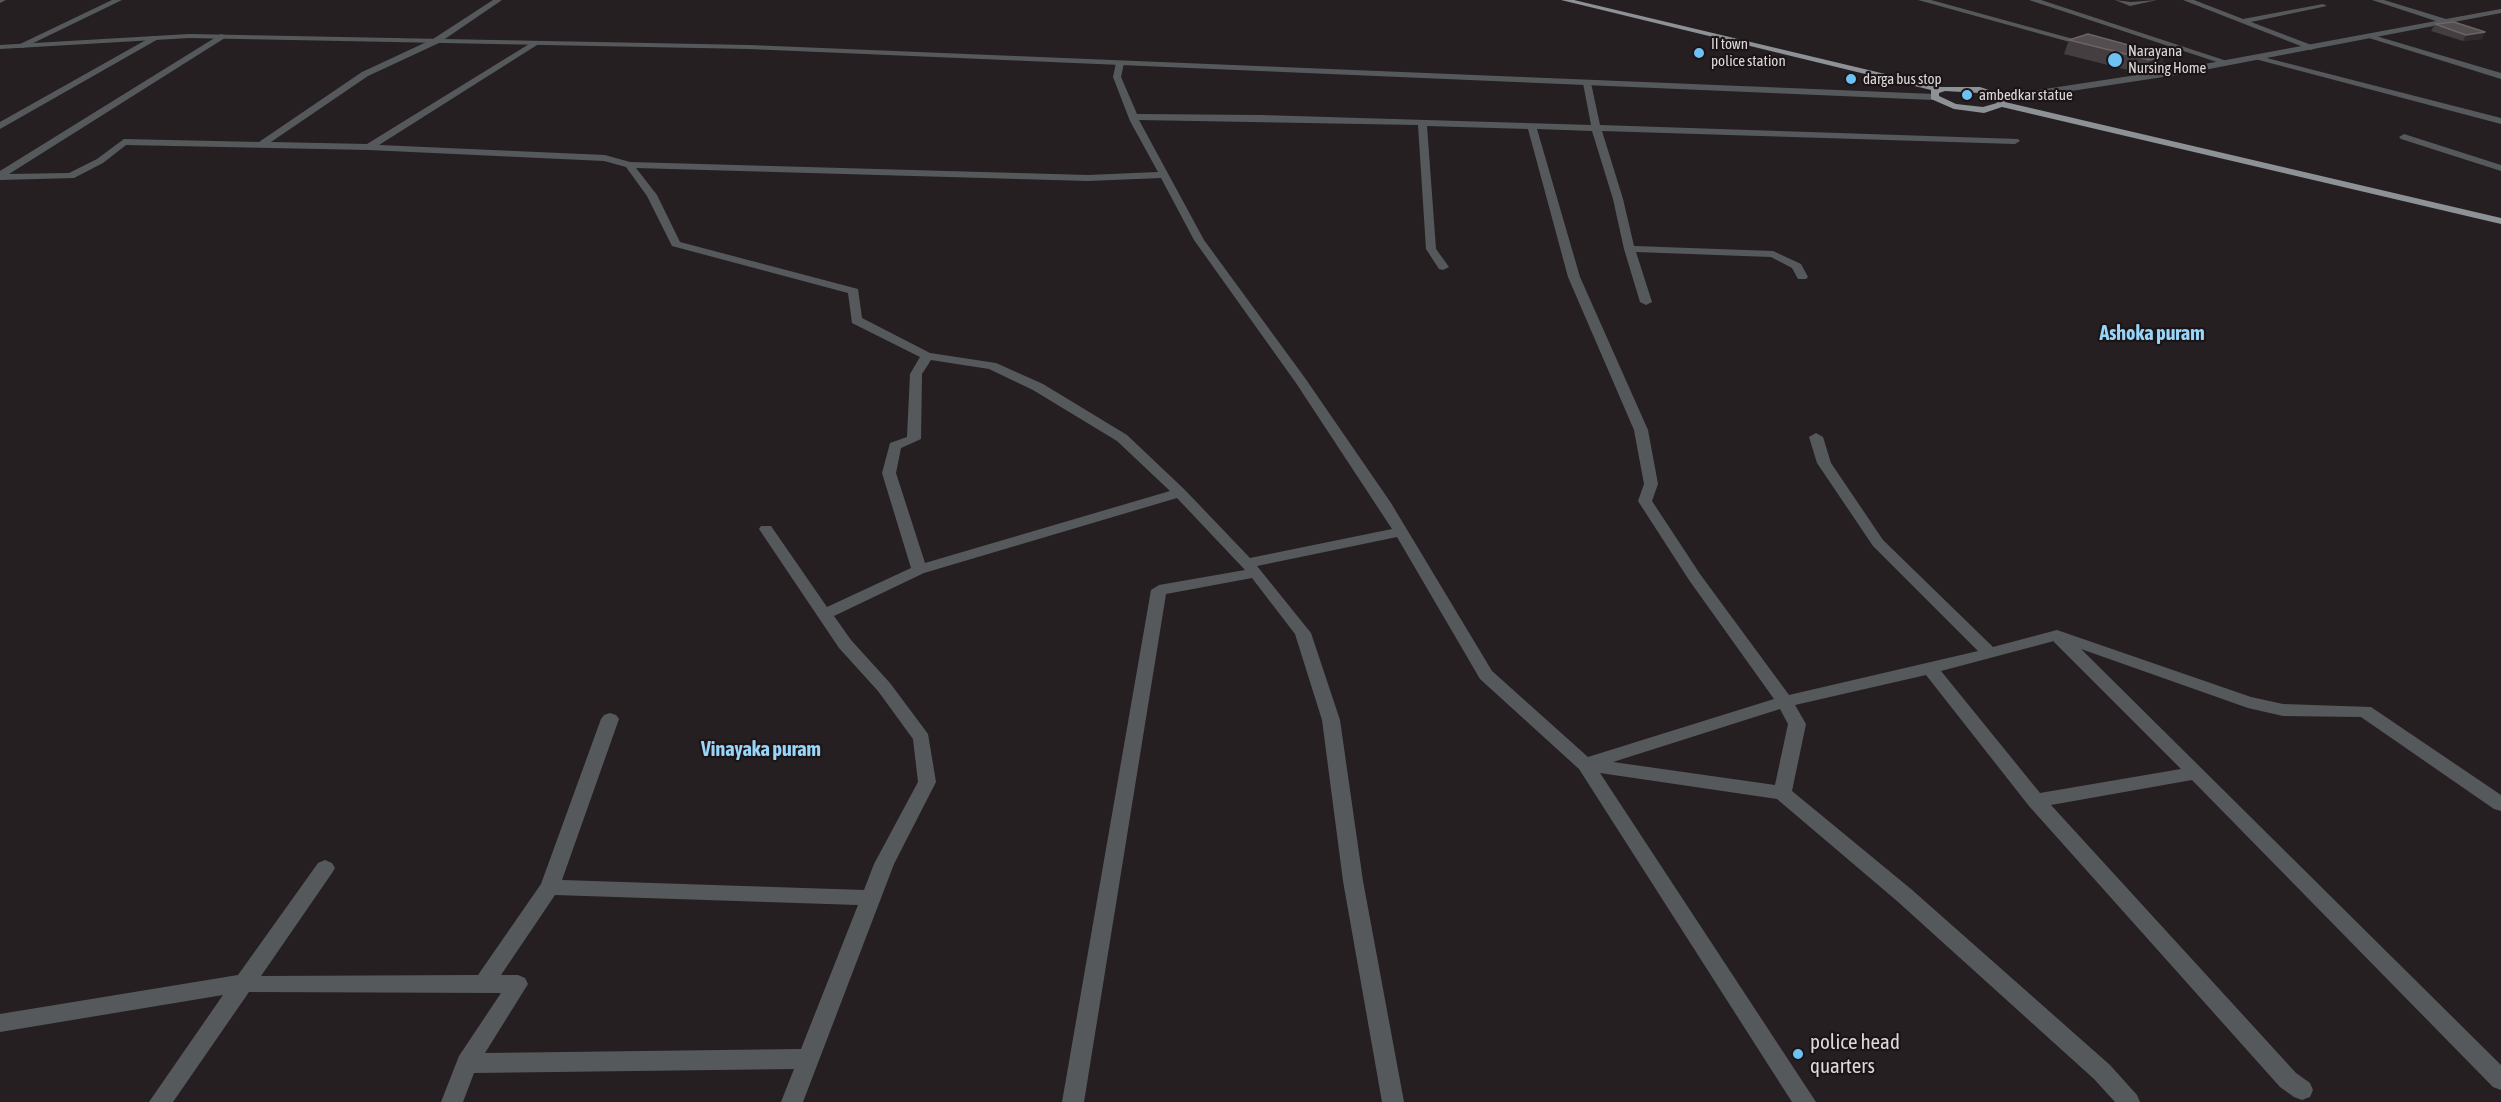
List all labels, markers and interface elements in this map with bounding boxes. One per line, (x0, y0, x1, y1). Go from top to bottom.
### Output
place label: II town police station (1711, 35, 1786, 70)
place label: Narayana Nursing Home (2128, 42, 2206, 77)
marker: II town police station (1692, 46, 1706, 60)
marker: Narayana Nursing Home (2106, 51, 2124, 69)
place label: darga bus stop (1863, 70, 1942, 88)
marker: darga bus stop (1844, 72, 1858, 86)
place label: ambedkar statue (1979, 86, 2073, 104)
marker: ambedkar statue (1960, 88, 1974, 102)
district label: Ashoka puram (2099, 322, 2205, 346)
district label: Vinayaka puram (701, 738, 821, 762)
place label: police head quarters (1810, 1029, 1900, 1079)
marker: police head quarters (1791, 1047, 1805, 1061)

